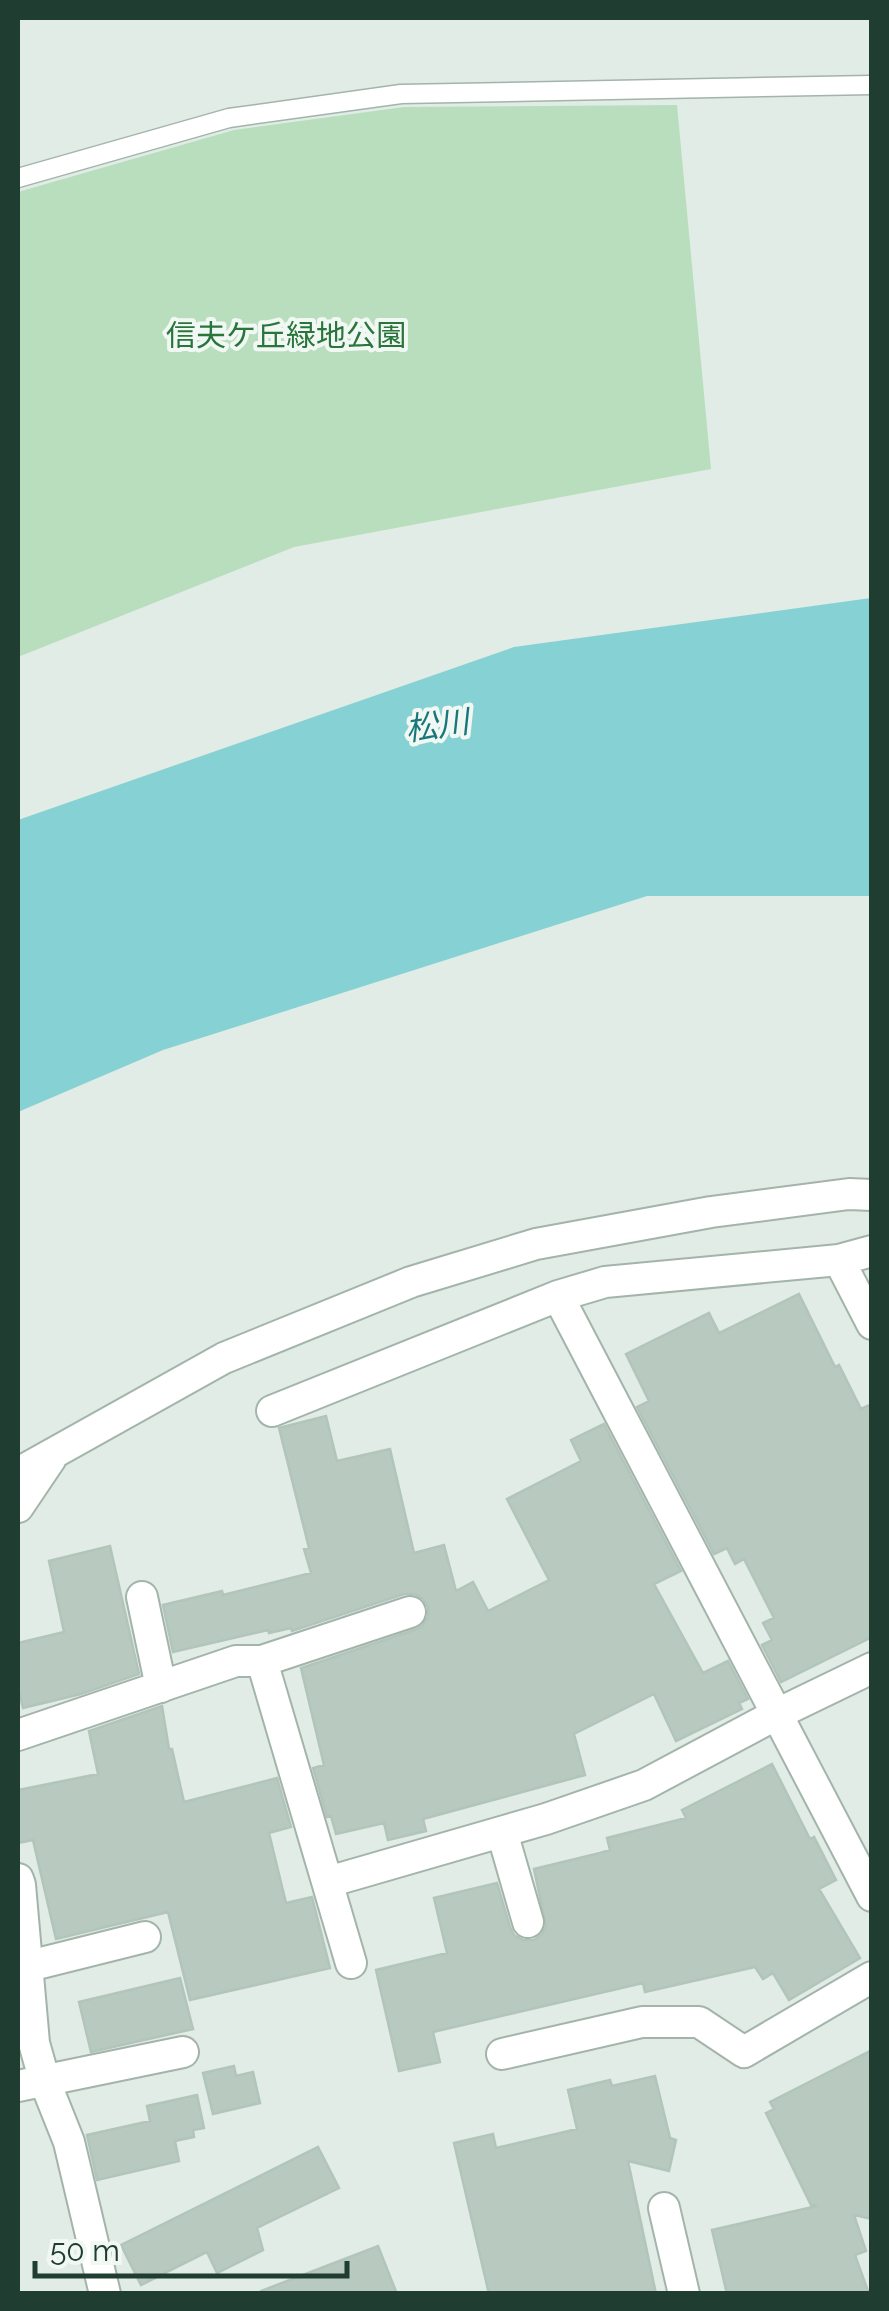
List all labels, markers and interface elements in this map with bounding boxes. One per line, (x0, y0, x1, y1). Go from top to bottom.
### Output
park label: 信夫ケ丘緑地公園 (166, 318, 406, 353)
water label: 松川 (403, 702, 474, 748)
scale bar (35, 2216, 348, 2278)
text: 50 m (50, 2233, 120, 2268)

